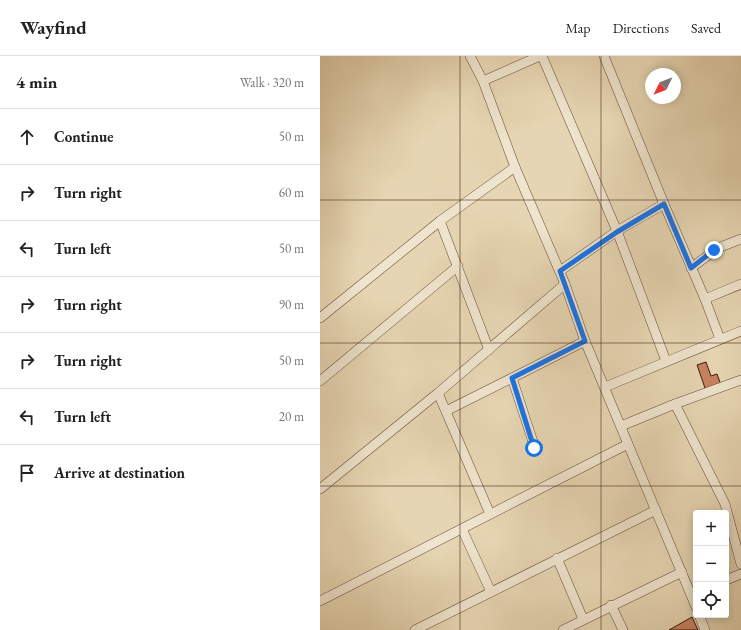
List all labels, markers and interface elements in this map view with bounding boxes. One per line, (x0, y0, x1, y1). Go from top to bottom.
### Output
text: Wayfind (20, 15, 87, 40)
text: Map (565, 19, 591, 37)
text: Directions (613, 19, 669, 37)
text: Saved (691, 19, 721, 37)
north arrow (645, 68, 681, 104)
text: 4 min (16, 71, 57, 93)
text: Walk · 320 m (240, 74, 304, 91)
icon: ahead (16, 126, 38, 148)
text: Continue (54, 127, 114, 146)
text: 50 m (279, 128, 304, 145)
icon: right (16, 182, 38, 204)
text: Turn right (54, 183, 122, 202)
text: 60 m (279, 184, 304, 201)
icon: left (16, 238, 38, 260)
text: Turn left (54, 239, 111, 258)
text: 50 m (279, 240, 304, 257)
route end (705, 241, 723, 259)
icon: right (16, 294, 38, 316)
text: Turn right (54, 295, 122, 314)
text: 90 m (279, 296, 304, 313)
icon: right (16, 350, 38, 372)
text: Turn right (54, 351, 122, 370)
text: 50 m (279, 352, 304, 369)
icon: left (16, 406, 38, 428)
text: Turn left (54, 407, 111, 426)
text: 20 m (279, 408, 304, 425)
route start (525, 439, 543, 457)
icon: arrive (16, 462, 38, 484)
text: Arrive at destination (54, 463, 185, 482)
map controls (693, 510, 729, 618)
button: + (693, 510, 729, 546)
button: − (693, 546, 729, 582)
button: locate (693, 582, 729, 618)

